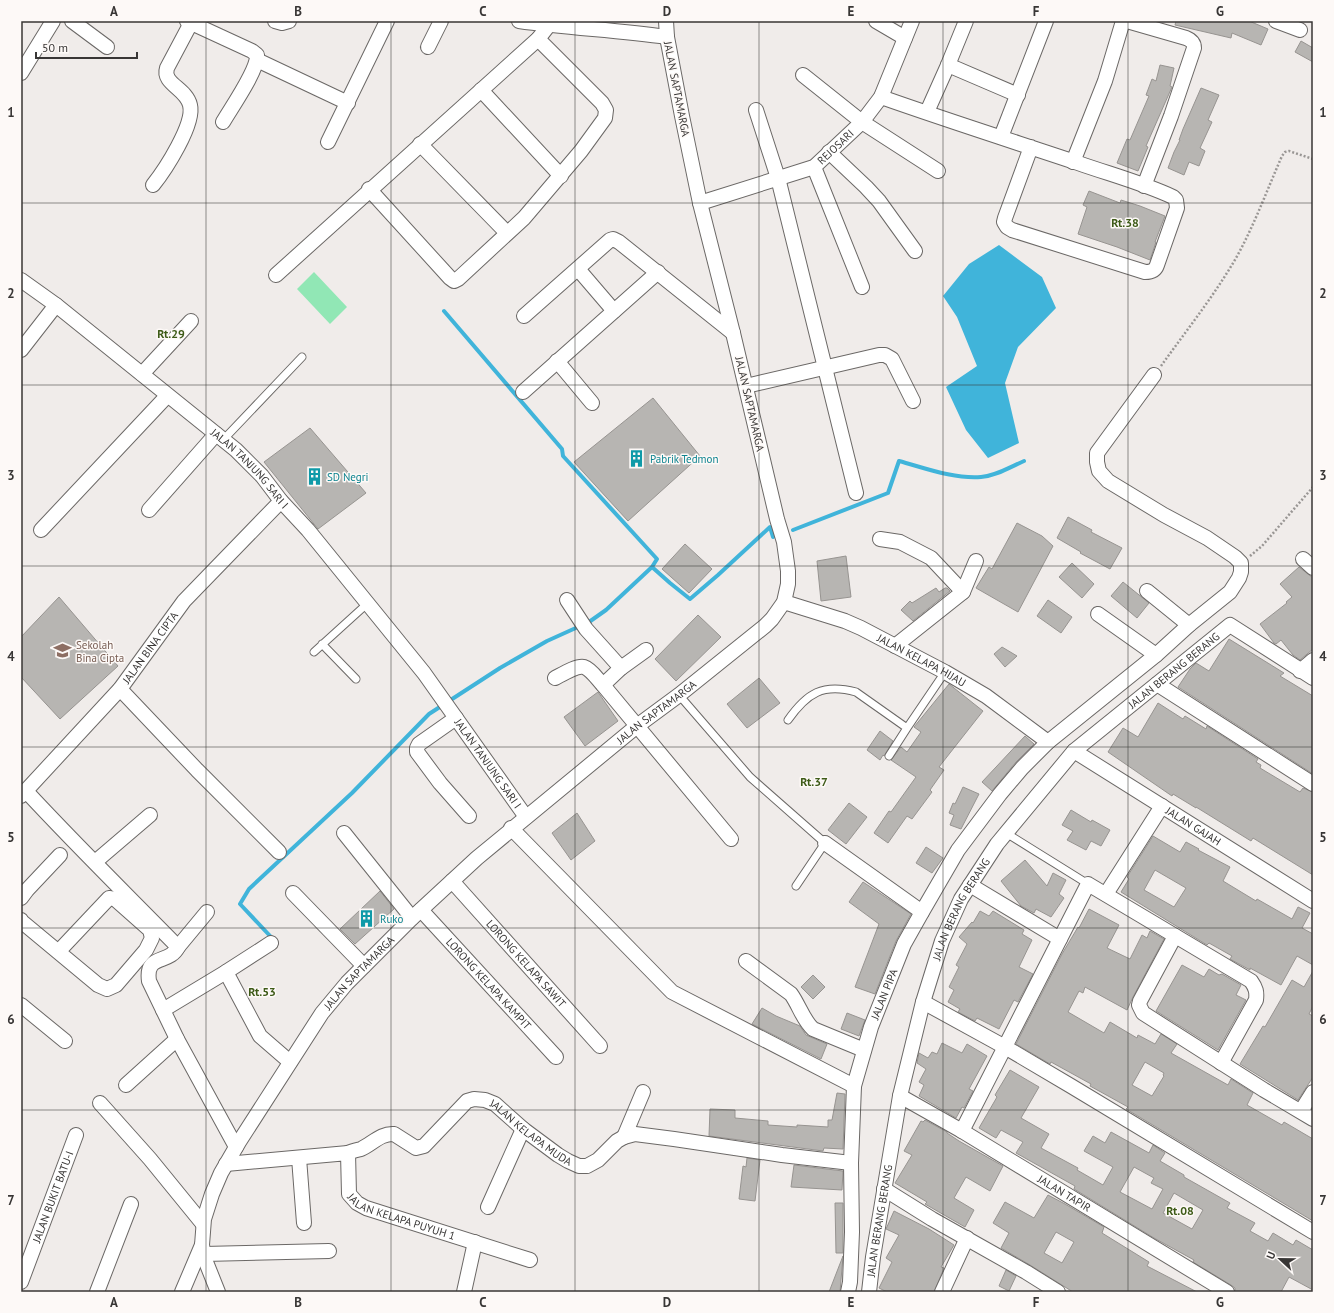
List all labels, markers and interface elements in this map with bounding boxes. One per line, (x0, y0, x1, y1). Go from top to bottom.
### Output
text: A (110, 3, 118, 20)
text: B (294, 3, 302, 20)
text: C (479, 3, 487, 20)
text: D (663, 3, 671, 20)
text: E (848, 3, 855, 20)
text: F (1033, 3, 1040, 20)
text: G (1216, 3, 1224, 20)
scale bar (36, 34, 137, 60)
street label: JALAN SAPTAMARGA (661, 39, 693, 138)
text: 50 m (42, 40, 68, 55)
text: 1 (7, 104, 15, 121)
text: 1 (1319, 104, 1327, 121)
street label: REJOSARI (814, 126, 857, 167)
district label: Rt.38 (1111, 215, 1139, 230)
text: 2 (7, 285, 15, 302)
text: 2 (1319, 285, 1327, 302)
district label: Rt.29 (157, 326, 185, 341)
street label: JALAN SAPTAMARGA (732, 354, 768, 453)
street label: JALAN TANJUNG SARI I (207, 425, 292, 512)
building icon: Pabrik Tedmon (627, 449, 647, 469)
place label: Pabrik Tedmon (650, 452, 718, 466)
text: 3 (7, 467, 15, 484)
building icon: SD Negri (304, 467, 324, 487)
text: 3 (1319, 467, 1327, 484)
place label: SD Negri (327, 470, 368, 484)
street label: JALAN BINA CIPTA (119, 608, 181, 687)
street label: JALAN BERANG BERANG (1124, 629, 1223, 712)
street label: JALAN KELAPA HIJAU (874, 630, 969, 690)
place label: Sekolah Bina Cipta (76, 638, 124, 665)
school or university icon: Sekolah Bina Cipta (53, 641, 73, 661)
text: 4 (7, 648, 15, 665)
text: 4 (1319, 648, 1327, 665)
street label: JALAN SAPTAMARGA (613, 677, 699, 748)
street label: JALAN TANJUNG SARI I (451, 715, 525, 811)
district label: Rt.37 (800, 774, 828, 789)
street label: JALAN GAJAH (1162, 803, 1224, 848)
text: 5 (7, 829, 15, 846)
text: 5 (1319, 829, 1327, 846)
street label: JALAN BERANG BERANG (929, 855, 993, 963)
building icon: Ruko (357, 909, 377, 929)
place label: Ruko (380, 912, 404, 926)
street label: LORONG KELAPA SAWIT (483, 917, 569, 1010)
street label: JALAN SAPTAMARGA (320, 932, 398, 1013)
street label: LORONG KELAPA KAMPIT (443, 935, 534, 1032)
street label: JALAN PIPA (867, 966, 901, 1023)
district label: Rt.53 (248, 984, 276, 999)
text: 6 (7, 1011, 15, 1028)
text: 6 (1319, 1011, 1327, 1028)
street label: JALAN KELAPA MUDA (487, 1095, 574, 1169)
street label: JALAN BUKIT BATU-I (29, 1149, 76, 1246)
street label: JALAN BERANG BERANG (864, 1163, 895, 1279)
street label: JALAN TAPIR (1034, 1171, 1094, 1215)
street label: JALAN KELAPA PUYUH 1 (344, 1190, 457, 1243)
text: 7 (7, 1192, 15, 1209)
text: 7 (1319, 1192, 1327, 1209)
district label: Rt.08 (1166, 1203, 1194, 1218)
north arrow (1260, 1239, 1300, 1279)
text: U (1263, 1249, 1279, 1261)
text: A (110, 1294, 118, 1311)
text: B (294, 1294, 302, 1311)
text: C (479, 1294, 487, 1311)
text: D (663, 1294, 671, 1311)
text: E (848, 1294, 855, 1311)
text: F (1033, 1294, 1040, 1311)
text: G (1216, 1294, 1224, 1311)

